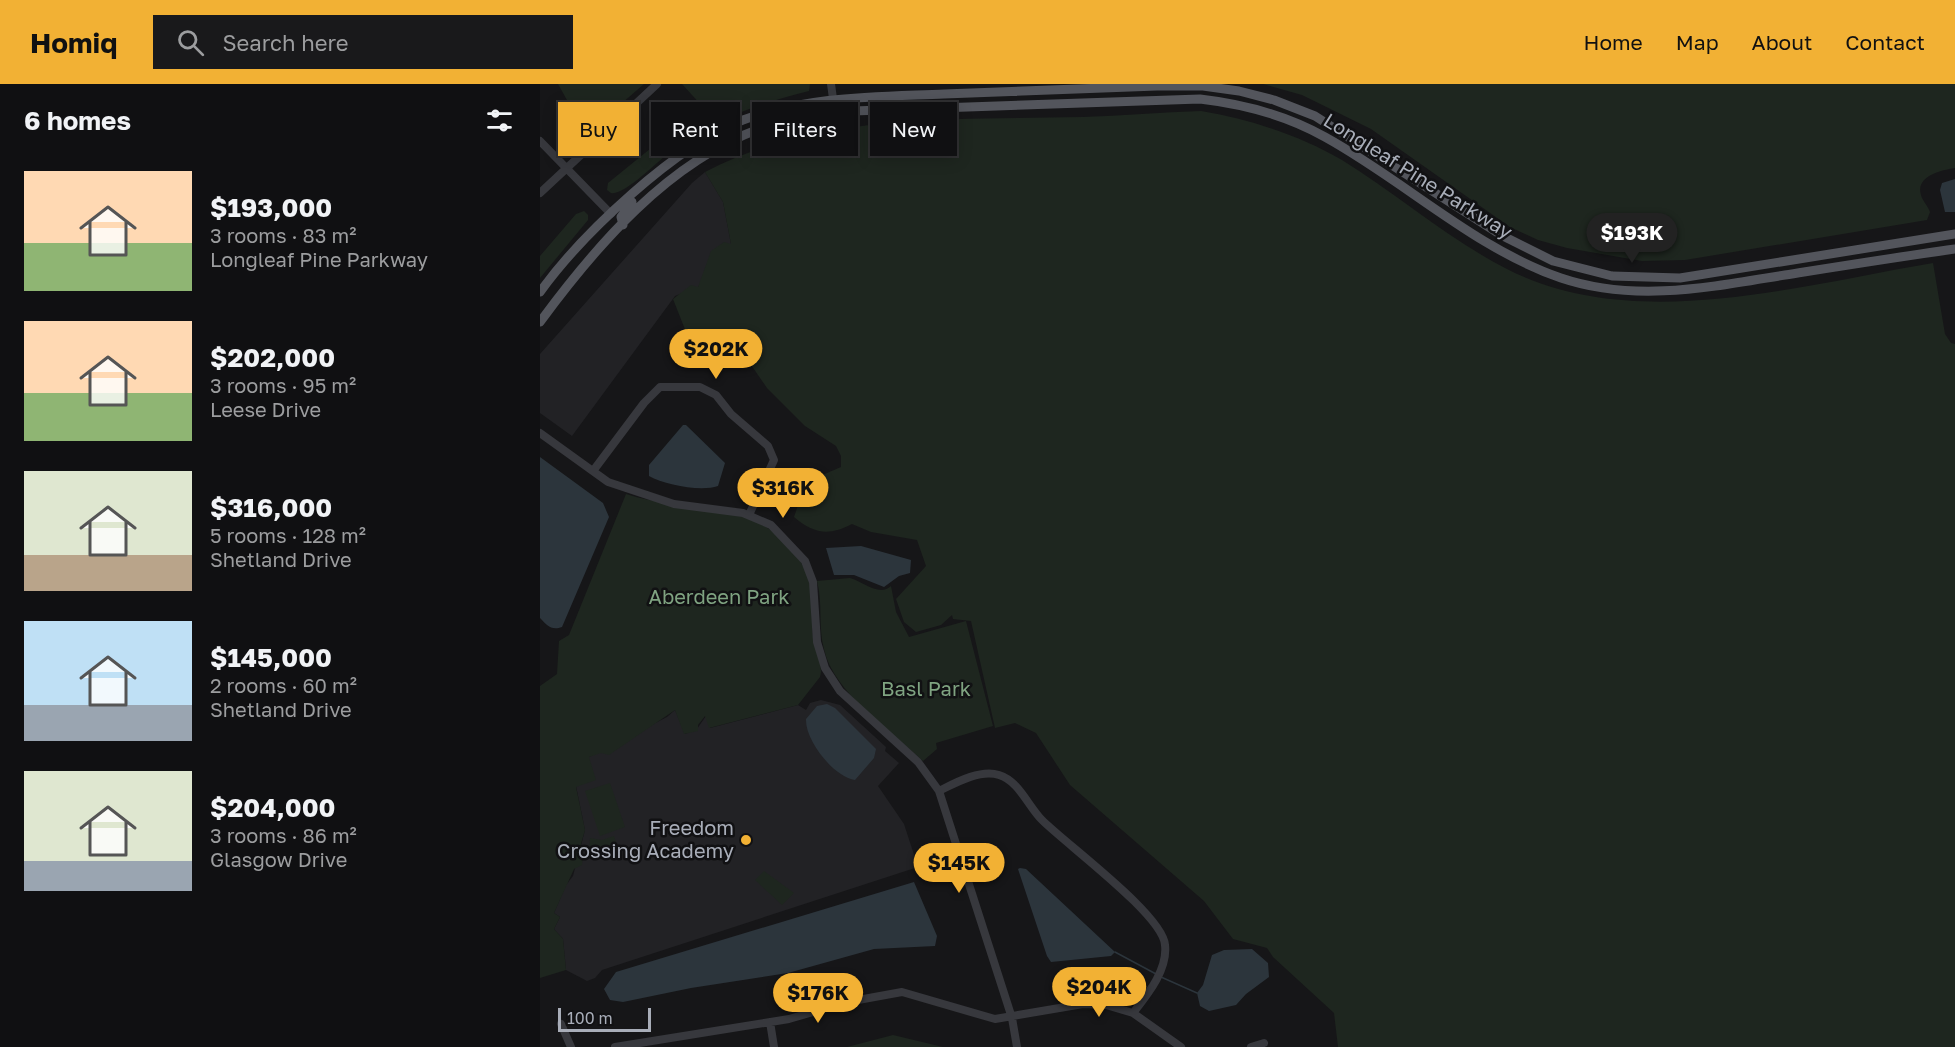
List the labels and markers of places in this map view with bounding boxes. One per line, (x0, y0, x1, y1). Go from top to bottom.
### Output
pin: $193K (1590, 213, 1674, 264)
pin: $202K (674, 329, 758, 380)
pin: $316K (741, 468, 825, 519)
place label: Freedom Crossing Academy (557, 815, 734, 862)
marker: Freedom Crossing Academy (739, 833, 753, 847)
pin: $145K (917, 843, 1001, 894)
pin: $204K (1057, 967, 1141, 1018)
pin: $176K (776, 973, 860, 1024)

